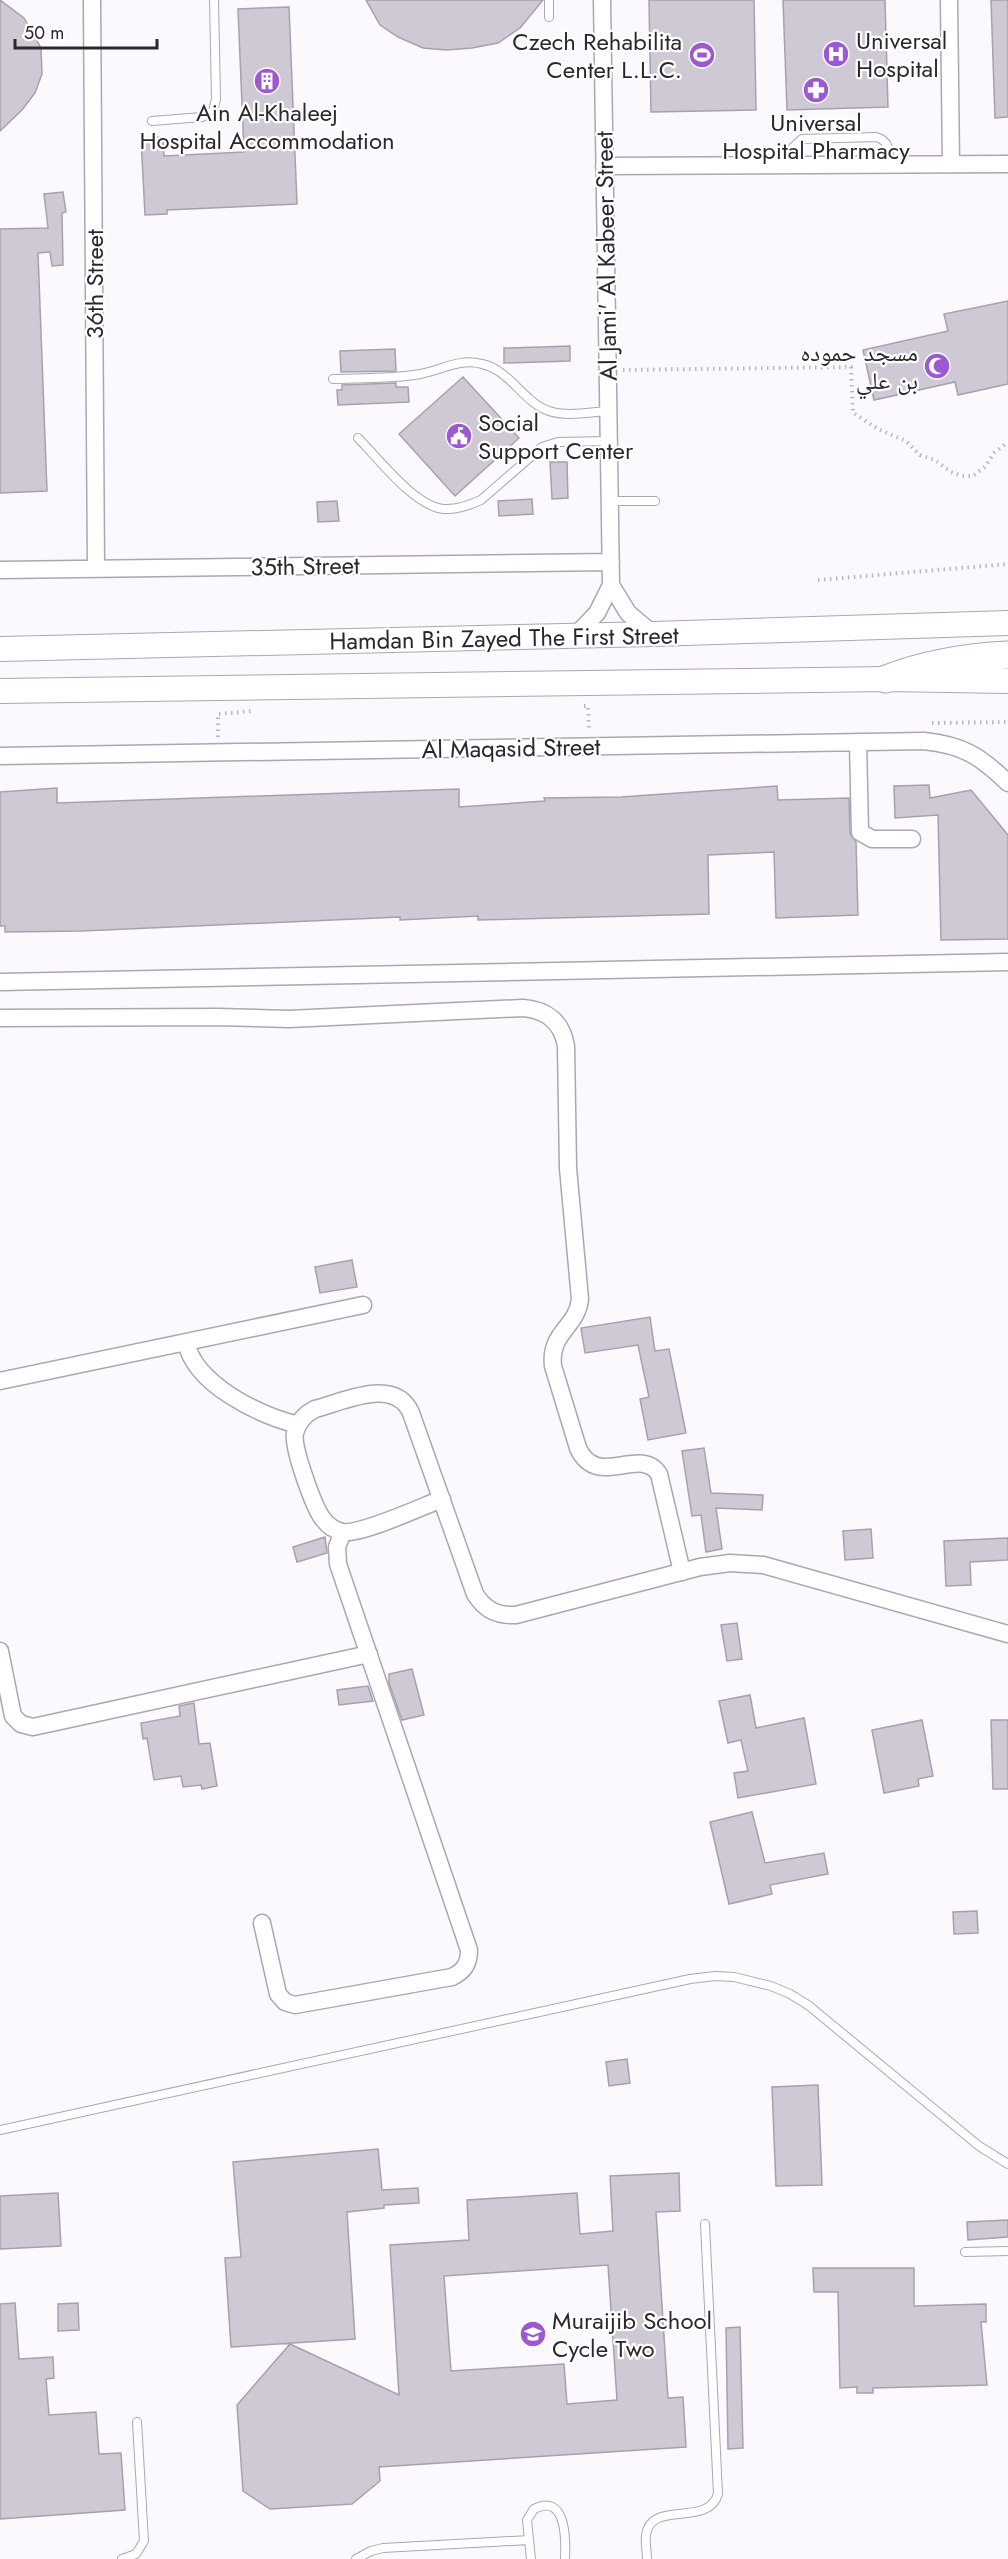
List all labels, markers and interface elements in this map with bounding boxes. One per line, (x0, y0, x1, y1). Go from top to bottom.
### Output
scale bar (15, 12, 158, 50)
text: 50 m (24, 20, 64, 46)
place label: Universal Hospital (856, 23, 947, 86)
place label: Czech Rehabilita Center L.L.C. (512, 24, 682, 87)
hospital icon: Universal Hospital (821, 39, 851, 69)
sports icon: Czech Rehabilita Center L.L.C. (687, 40, 717, 70)
building icon: Ain Al-Khaleej Hospital Accommodation (252, 66, 282, 96)
pharmacy icon: Universal Hospital Pharmacy (801, 75, 831, 105)
place label: Ain Al-Khaleej Hospital Accommodation (139, 95, 395, 158)
place label: Universal Hospital Pharmacy (722, 105, 910, 168)
street label: Al Jami' Al Kabeer Street (586, 131, 626, 381)
street label: 36th Street (77, 229, 112, 339)
place label: مسجد حموده بن علي (800, 335, 918, 400)
mosque icon: مسجد حموده بن علي (922, 351, 952, 381)
place label: Social Support Center (478, 405, 634, 468)
public building icon: Social Support Center (444, 421, 474, 451)
street label: 35th Street (250, 548, 360, 584)
street label: Hamdan Bin Zayed The First Street (329, 617, 679, 659)
street label: Al Maqasid Street (421, 729, 601, 767)
place label: Muraijib School Cycle Two (552, 2303, 712, 2366)
school or university icon: Muraijib School Cycle Two (518, 2319, 548, 2349)

